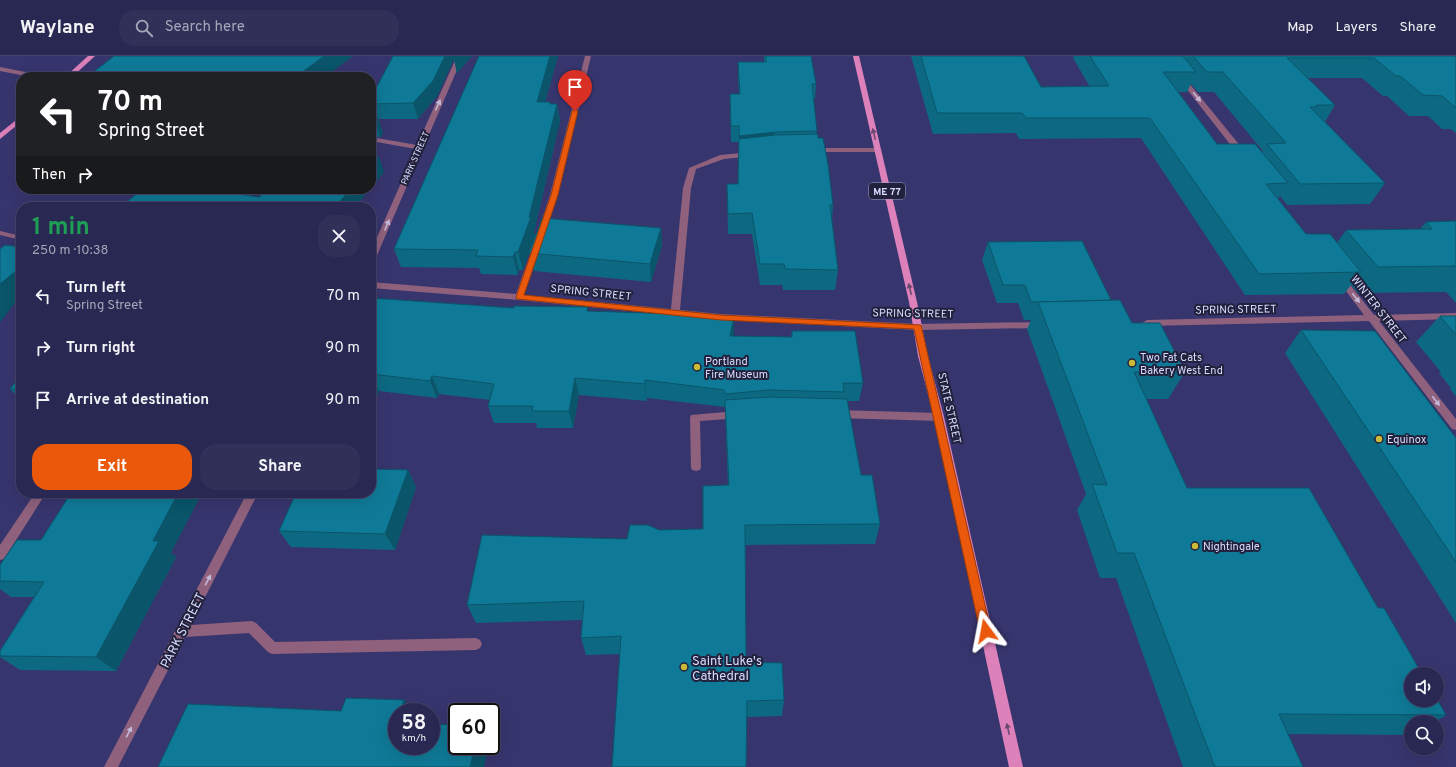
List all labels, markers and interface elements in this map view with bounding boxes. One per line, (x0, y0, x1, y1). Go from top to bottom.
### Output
search box (119, 10, 399, 46)
text: Waylane (20, 16, 95, 40)
icon: search (133, 17, 155, 39)
text: Search here (165, 18, 245, 37)
text: Map (1287, 19, 1313, 36)
text: Layers (1335, 19, 1377, 36)
text: Share (1399, 19, 1436, 36)
pin (558, 70, 592, 111)
icon: arrive (564, 76, 586, 98)
text: 70 m (98, 85, 163, 121)
icon: left (32, 88, 84, 140)
one-way arrow (1193, 92, 1201, 103)
one-way arrow (436, 99, 442, 111)
text: Spring Street (98, 120, 205, 143)
one-way arrow (871, 128, 877, 141)
street label: PARK STREET (399, 130, 432, 187)
icon: right (74, 164, 96, 186)
text: Then (32, 166, 66, 185)
road number: ME 77 (869, 183, 905, 199)
text: 1 min (32, 213, 90, 243)
button: close (318, 215, 360, 257)
one-way arrow (384, 218, 390, 230)
text: 250 m · 10:38 (32, 243, 108, 259)
street label: WINTER STREET (1347, 273, 1409, 346)
text: Turn left (66, 279, 126, 298)
street label: SPRING STREET (550, 282, 632, 304)
one-way arrow (906, 282, 912, 295)
icon: left (32, 285, 54, 307)
text: 70 m (327, 287, 360, 306)
one-way arrow (1352, 293, 1360, 304)
text: Spring Street (66, 298, 143, 314)
street label: SPRING STREET (1195, 302, 1277, 318)
street label: SPRING STREET (872, 306, 954, 322)
icon: right (32, 337, 54, 359)
text: Turn right (66, 339, 135, 358)
text: 90 m (325, 339, 360, 358)
place label: Two Fat Cats Bakery West End (1140, 351, 1223, 378)
place label: Portland Fire Museum (705, 355, 768, 382)
marker: Two Fat Cats Bakery West End (1127, 358, 1137, 368)
marker: Portland Fire Museum (692, 362, 702, 372)
street label: STATE STREET (934, 371, 964, 445)
icon: arrive (32, 389, 54, 411)
text: Arrive at destination (66, 391, 209, 410)
text: 90 m (325, 391, 360, 410)
one-way arrow (1432, 395, 1440, 406)
place label: Equinox (1387, 433, 1427, 447)
marker: Equinox (1374, 434, 1384, 444)
button: Exit (32, 444, 192, 490)
button: Share (200, 444, 360, 490)
place label: Nightingale (1203, 540, 1260, 554)
marker: Nightingale (1190, 541, 1200, 551)
one-way arrow (205, 574, 212, 585)
street label: PARK STREET (158, 591, 210, 671)
position arrow (965, 610, 1007, 652)
place label: Saint Luke's Cathedral (692, 654, 762, 685)
marker: Saint Luke's Cathedral (679, 662, 689, 672)
map controls (1404, 667, 1444, 755)
button: sound (1404, 667, 1444, 707)
speed limit sign: 60 (448, 703, 500, 755)
text: 58 (402, 711, 426, 737)
button: search (1404, 715, 1444, 755)
one-way arrow (1004, 723, 1010, 735)
one-way arrow (126, 727, 133, 738)
text: km/h (402, 732, 426, 745)

